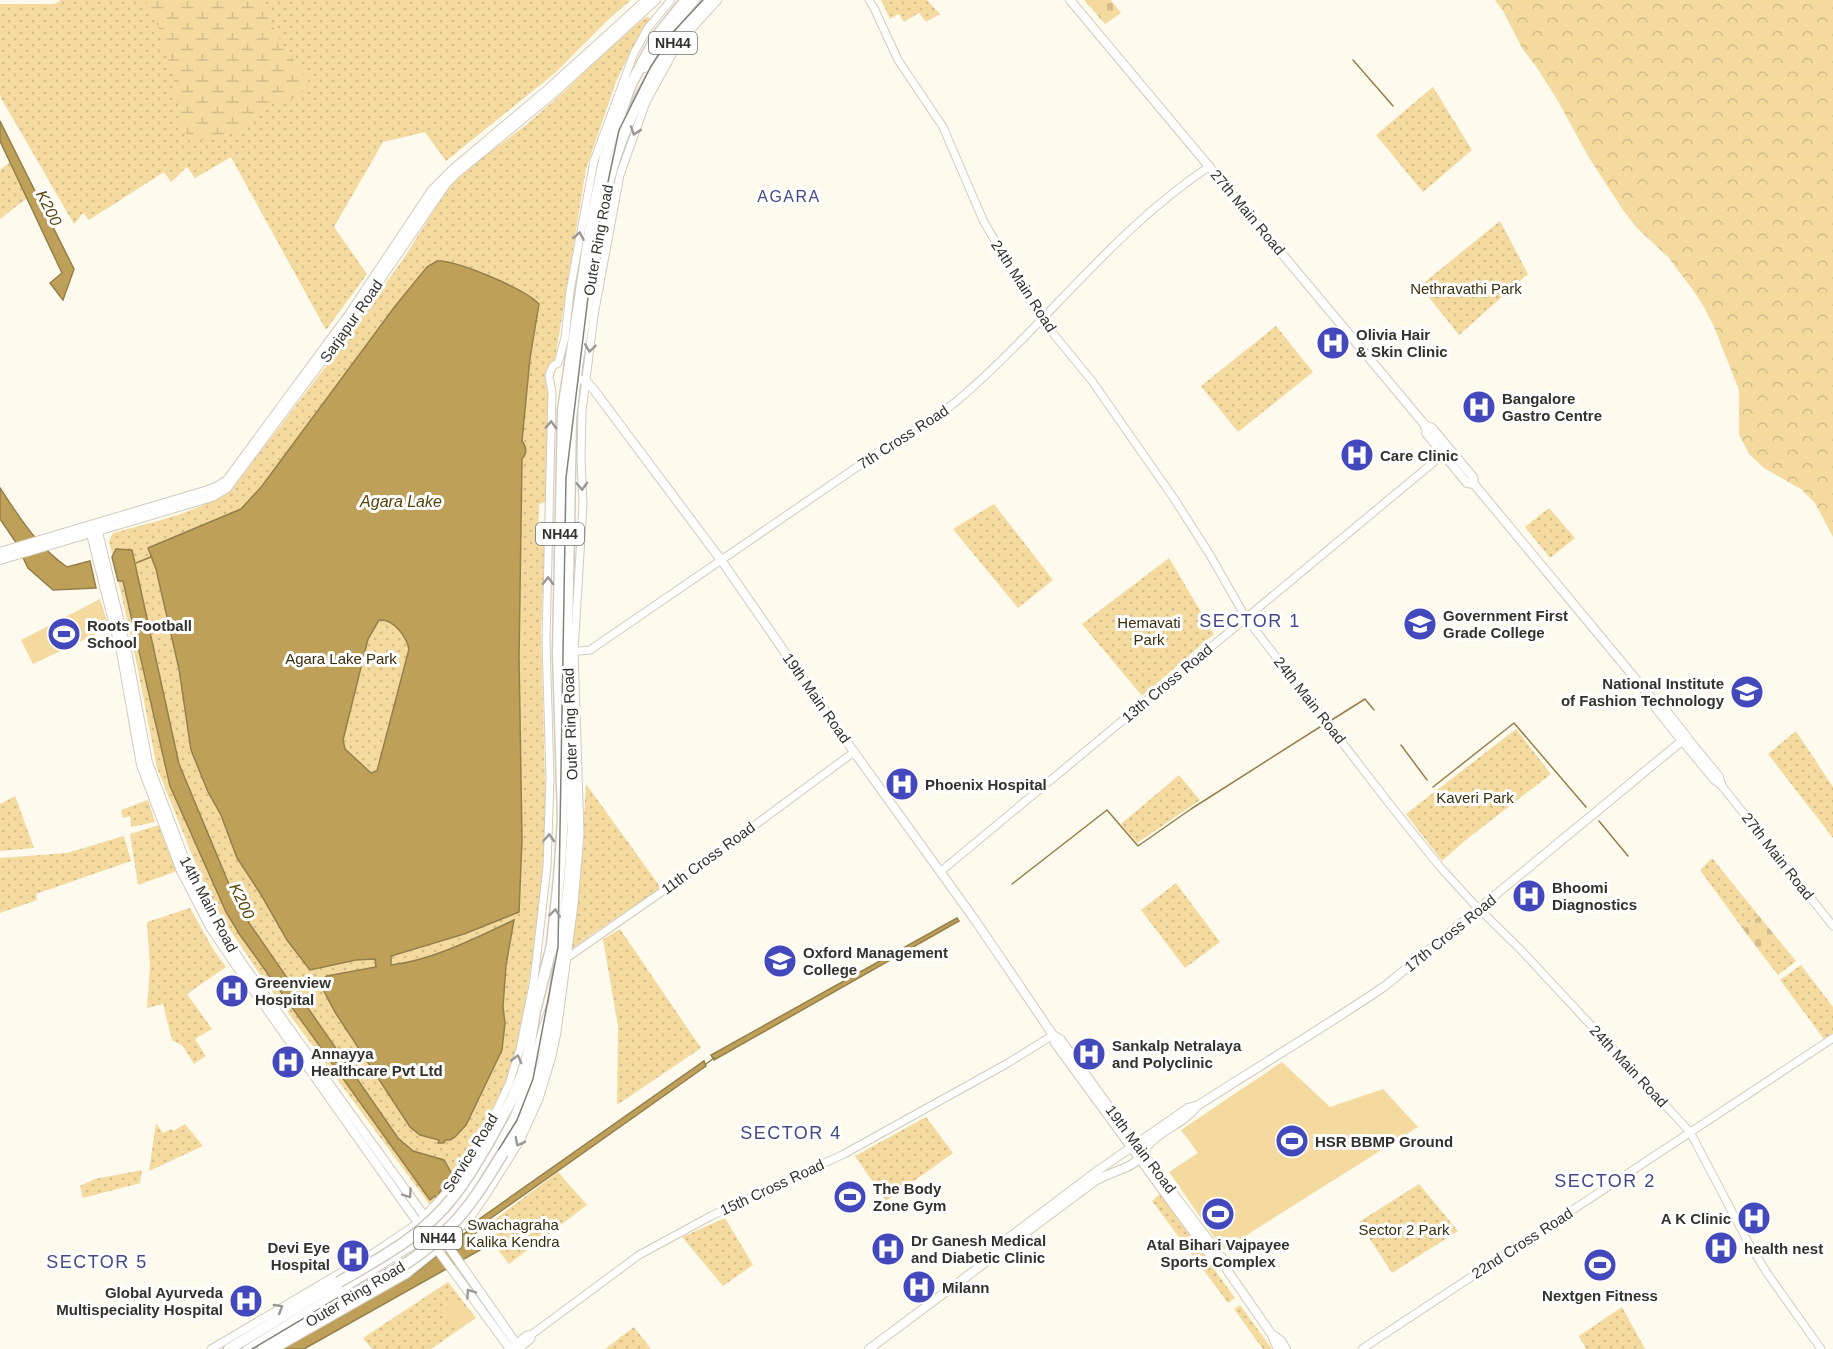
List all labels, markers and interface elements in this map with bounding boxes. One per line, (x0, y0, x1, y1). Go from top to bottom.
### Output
road number: NH44 (649, 32, 697, 54)
one-way arrow (630, 125, 643, 135)
street label: 27th Main Road (1207, 166, 1289, 258)
street label: Outer Ring Road (580, 183, 616, 297)
water label: K200 (33, 187, 65, 229)
district label: AGARA (757, 188, 821, 205)
one-way arrow (573, 231, 585, 241)
street label: 24th Main Road (988, 237, 1060, 335)
street label: Sarjapur Road (316, 277, 386, 365)
park label: Nethravathi Park (1410, 280, 1522, 297)
hospital icon: Olivia Hair & Skin Clinic (1315, 325, 1351, 361)
place label: Olivia Hair & Skin Clinic (1356, 326, 1448, 360)
one-way arrow (584, 343, 597, 353)
hospital icon: Bangalore Gastro Centre (1461, 389, 1497, 425)
place label: Bangalore Gastro Centre (1502, 390, 1602, 424)
street label: 7th Cross Road (855, 401, 951, 473)
one-way arrow (544, 420, 557, 429)
hospital icon: Care Clinic (1339, 437, 1375, 473)
place label: Care Clinic (1380, 447, 1458, 464)
one-way arrow (576, 481, 588, 490)
water label: Agara Lake (359, 493, 442, 510)
road number: NH44 (536, 523, 584, 545)
one-way arrow (541, 577, 554, 586)
school or university icon: Government First Grade College (1402, 606, 1438, 642)
place label: Government First Grade College (1443, 607, 1568, 641)
district label: SECTOR 1 (1199, 611, 1301, 631)
park label: Hemavati Park (1117, 614, 1181, 648)
sports icon: Roots Football School (46, 616, 82, 652)
place label: Roots Football School (87, 617, 192, 651)
street label: 13th Cross Road (1118, 640, 1216, 726)
park label: Agara Lake Park (285, 650, 397, 667)
street label: 19th Main Road (780, 650, 854, 746)
street label: 24th Main Road (1271, 653, 1349, 747)
street label: Outer Ring Road (560, 667, 580, 781)
school or university icon: National Institute of Fashion Technology (1729, 674, 1765, 710)
place label: National Institute of Fashion Technology (1561, 675, 1725, 709)
hospital icon: Phoenix Hospital (884, 766, 920, 802)
place label: Phoenix Hospital (925, 776, 1047, 793)
park label: Kaveri Park (1436, 789, 1514, 806)
street label: 27th Main Road (1739, 809, 1817, 903)
street label: 11th Cross Road (658, 818, 758, 898)
one-way arrow (542, 834, 555, 843)
street label: 14th Main Road (177, 853, 241, 955)
hospital icon: Bhoomi Diagnostics (1511, 878, 1547, 914)
place label: Bhoomi Diagnostics (1552, 879, 1637, 913)
water label: K200 (226, 880, 258, 922)
street label: 17th Cross Road (1401, 891, 1499, 975)
one-way arrow (548, 908, 561, 917)
school or university icon: Oxford Management College (762, 943, 798, 979)
place label: Oxford Management College (803, 944, 948, 978)
hospital icon: Greenview Hospital (214, 973, 250, 1009)
place label: Greenview Hospital (255, 974, 331, 1008)
street label: 24th Main Road (1587, 1021, 1671, 1111)
hospital icon: Sankalp Netralaya and Polyclinic (1071, 1036, 1107, 1072)
place label: Sankalp Netralaya and Polyclinic (1112, 1037, 1242, 1071)
hospital icon: Annayya Healthcare Pvt Ltd (270, 1044, 306, 1080)
place label: Annayya Healthcare Pvt Ltd (311, 1045, 443, 1079)
one-way arrow (510, 1054, 522, 1065)
street label: 19th Main Road (1102, 1102, 1180, 1196)
street label: Service Road (439, 1110, 501, 1196)
district label: SECTOR 4 (740, 1123, 842, 1143)
sports icon: HSR BBMP Ground (1274, 1123, 1310, 1159)
place label: HSR BBMP Ground (1315, 1133, 1453, 1150)
one-way arrow (515, 1136, 526, 1147)
street label: 15th Cross Road (717, 1156, 827, 1218)
district label: SECTOR 2 (1554, 1171, 1656, 1191)
sports icon: The Body Zone Gym (832, 1179, 868, 1215)
place label: The Body Zone Gym (873, 1180, 946, 1214)
one-way arrow (401, 1187, 412, 1198)
sports icon: Atal Bihari Vajpayee Sports Complex (1200, 1196, 1236, 1232)
hospital icon: A K Clinic (1736, 1200, 1772, 1236)
street label: 22nd Cross Road (1468, 1204, 1576, 1282)
place label: A K Clinic (1661, 1210, 1731, 1227)
park label: Swachagraha Kalika Kendra (466, 1216, 560, 1250)
park label: Sector 2 Park (1359, 1221, 1450, 1238)
road number: NH44 (414, 1227, 462, 1249)
hospital icon: health nest (1703, 1230, 1739, 1266)
hospital icon: Dr Ganesh Medical and Diabetic Clinic (870, 1231, 906, 1267)
place label: Dr Ganesh Medical and Diabetic Clinic (911, 1232, 1046, 1266)
place label: Atal Bihari Vajpayee Sports Complex (1146, 1236, 1290, 1270)
hospital icon: Devi Eye Hospital (335, 1238, 371, 1274)
place label: Devi Eye Hospital (267, 1239, 330, 1273)
place label: health nest (1744, 1240, 1823, 1257)
sports icon: Nextgen Fitness (1582, 1247, 1618, 1283)
district label: SECTOR 5 (46, 1252, 148, 1272)
street label: Outer Ring Road (302, 1258, 408, 1330)
hospital icon: Milann (901, 1269, 937, 1305)
place label: Milann (942, 1279, 990, 1296)
hospital icon: Global Ayurveda Multispeciality Hospital (228, 1283, 264, 1319)
place label: Global Ayurveda Multispeciality Hospital (56, 1284, 224, 1318)
place label: Nextgen Fitness (1542, 1287, 1658, 1304)
one-way arrow (466, 1289, 477, 1300)
one-way arrow (273, 1304, 283, 1316)

